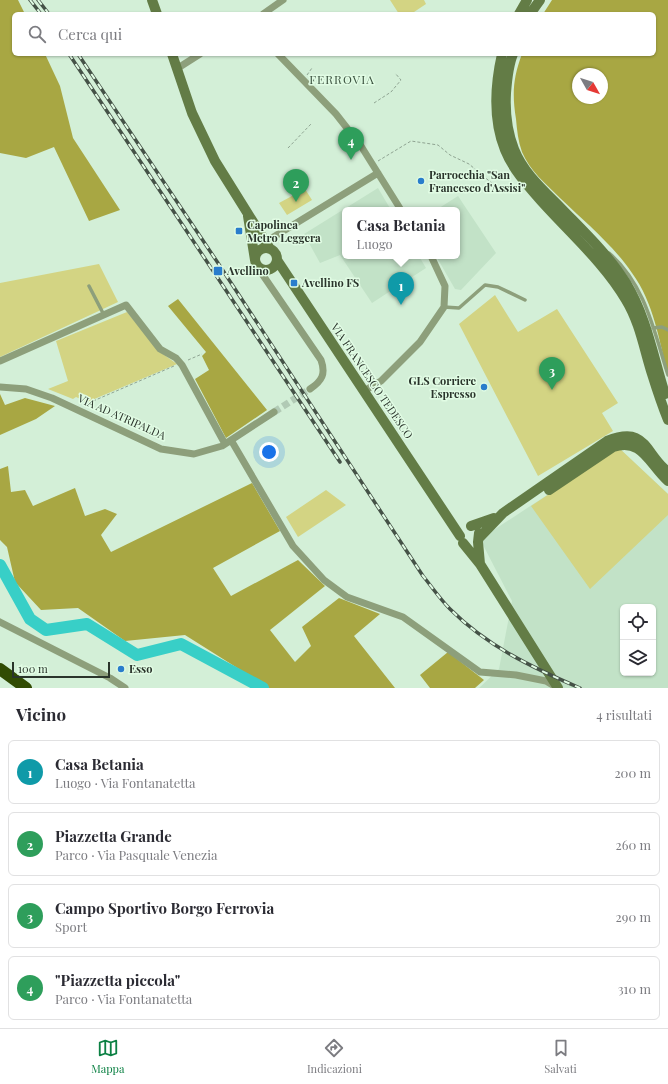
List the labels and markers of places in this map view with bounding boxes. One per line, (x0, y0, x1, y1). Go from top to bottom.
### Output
pin: 4 (338, 127, 364, 160)
place label: Parrocchia "San Francesco d'Assisi" (429, 167, 525, 195)
pin: 2 (283, 169, 309, 202)
marker: Parrocchia "San Francesco d'Assisi" (416, 176, 426, 186)
place label: Capolinea Metro Leggera (247, 217, 321, 245)
marker: Capolinea Metro Leggera (234, 226, 244, 236)
place label: Avellino (226, 263, 269, 278)
marker: Avellino (212, 265, 224, 277)
pin: 1 (388, 272, 414, 305)
place label: Avellino FS (301, 275, 359, 290)
marker: Avellino FS (289, 278, 299, 288)
pin: 3 (539, 357, 565, 390)
place label: GLS Corriere Espresso (408, 373, 476, 401)
marker: GLS Corriere Espresso (479, 382, 489, 392)
place label: Esso (129, 661, 152, 676)
marker: Esso (116, 664, 126, 674)

